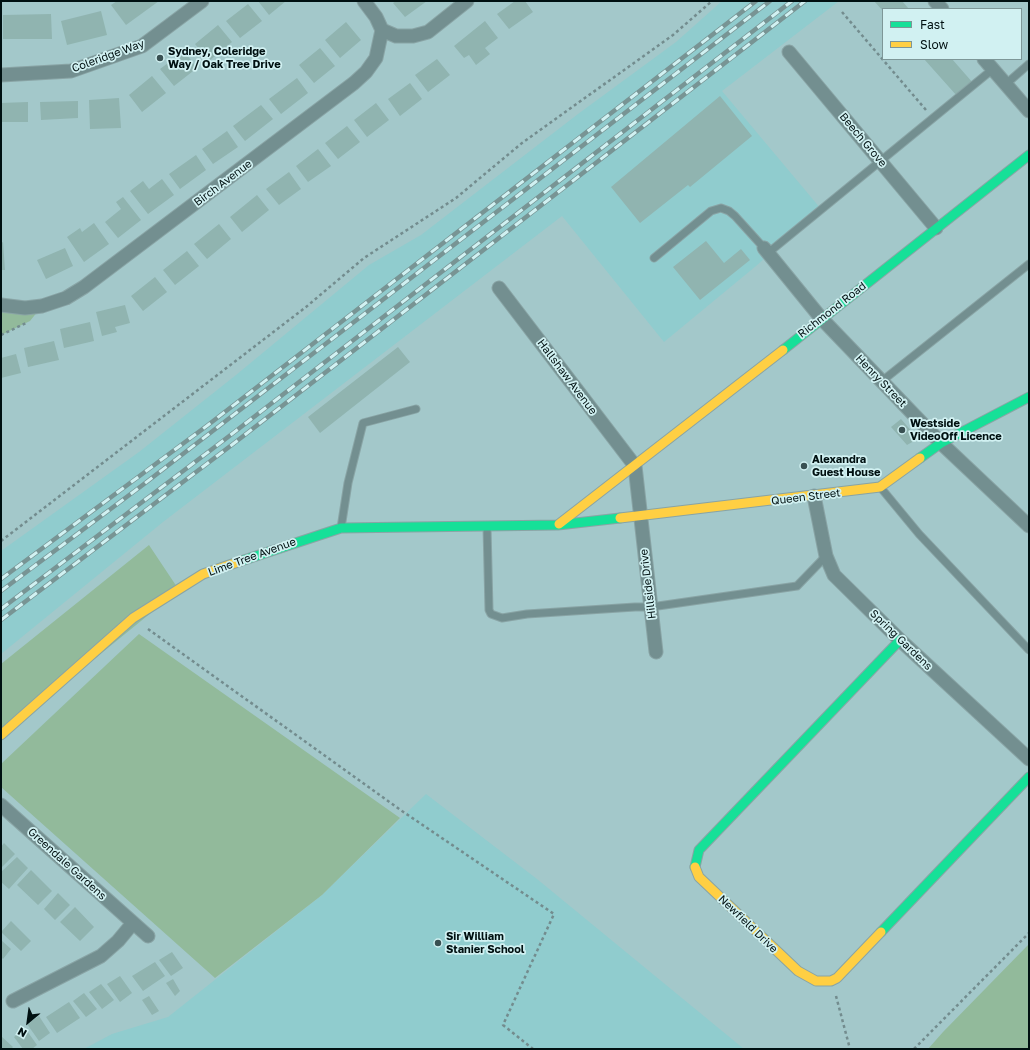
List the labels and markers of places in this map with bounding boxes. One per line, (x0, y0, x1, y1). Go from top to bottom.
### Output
place label: Sydney, Coleridge Way / Oak Tree Drive (168, 45, 281, 71)
marker: Sydney, Coleridge Way / Oak Tree Drive (155, 53, 165, 63)
place label: Westside VideoOff Licence (910, 417, 1002, 443)
marker: Westside VideoOff Licence (897, 425, 907, 435)
place label: Alexandra Guest House (812, 453, 881, 479)
marker: Alexandra Guest House (799, 461, 809, 471)
place label: Sir William Stanier School (446, 930, 524, 956)
marker: Sir William Stanier School (433, 938, 443, 948)

